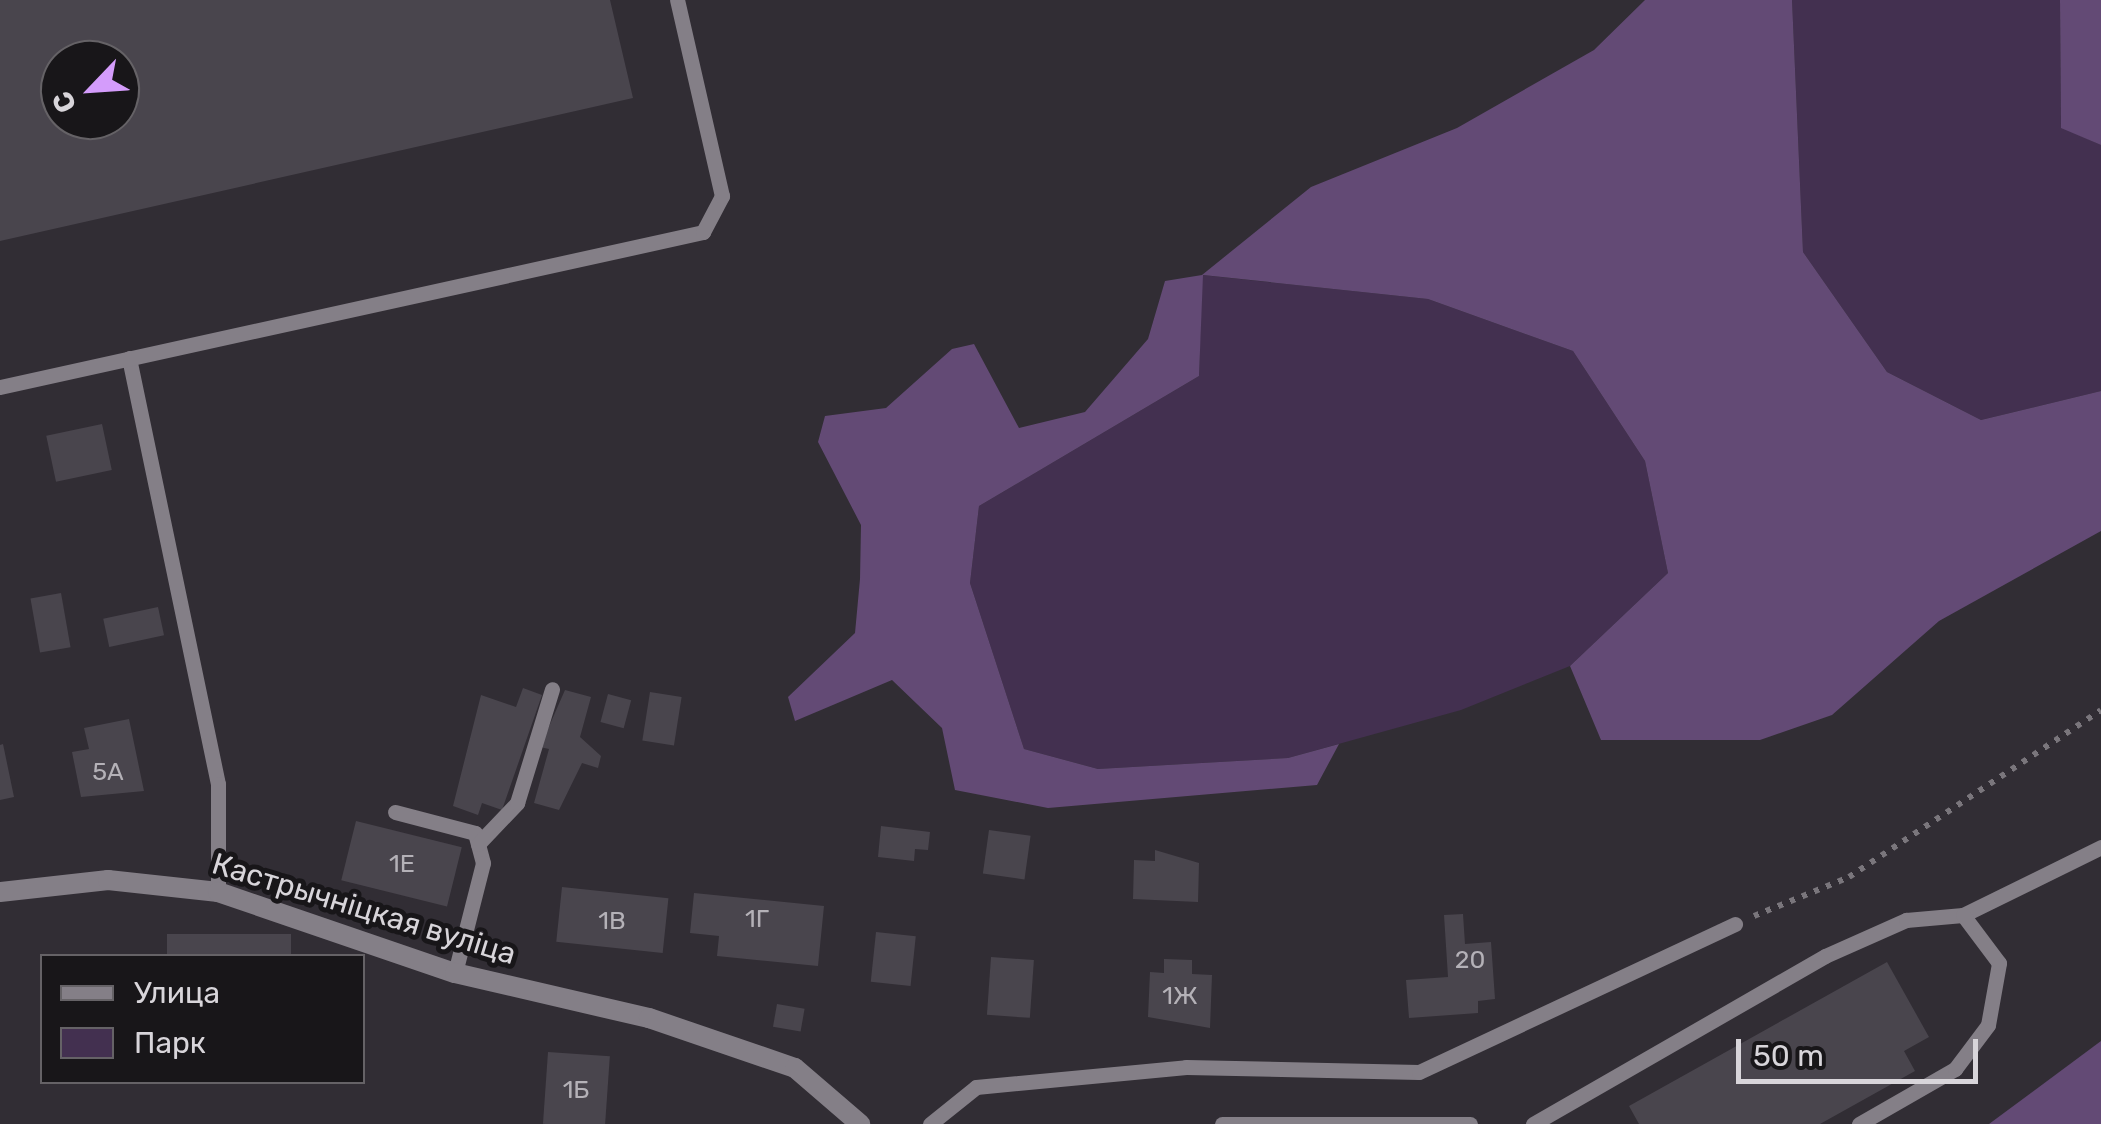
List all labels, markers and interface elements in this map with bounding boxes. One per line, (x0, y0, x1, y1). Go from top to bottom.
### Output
north arrow (40, 40, 140, 140)
text: С (45, 86, 83, 118)
house number: 5А (92, 757, 124, 787)
street label: Кастрычніцкая вуліца (208, 846, 520, 972)
house number: 1Е (389, 849, 415, 879)
house number: 1Г (745, 904, 769, 934)
house number: 1В (598, 906, 626, 936)
house number: 20 (1455, 945, 1485, 975)
legend (40, 954, 365, 1084)
text: Улица (134, 975, 220, 1011)
house number: 1Ж (1162, 981, 1198, 1011)
scale bar (1741, 1019, 1984, 1081)
text: Парк (134, 1025, 206, 1061)
text: 50 m (1753, 1038, 1824, 1074)
house number: 1Б (563, 1075, 589, 1105)

